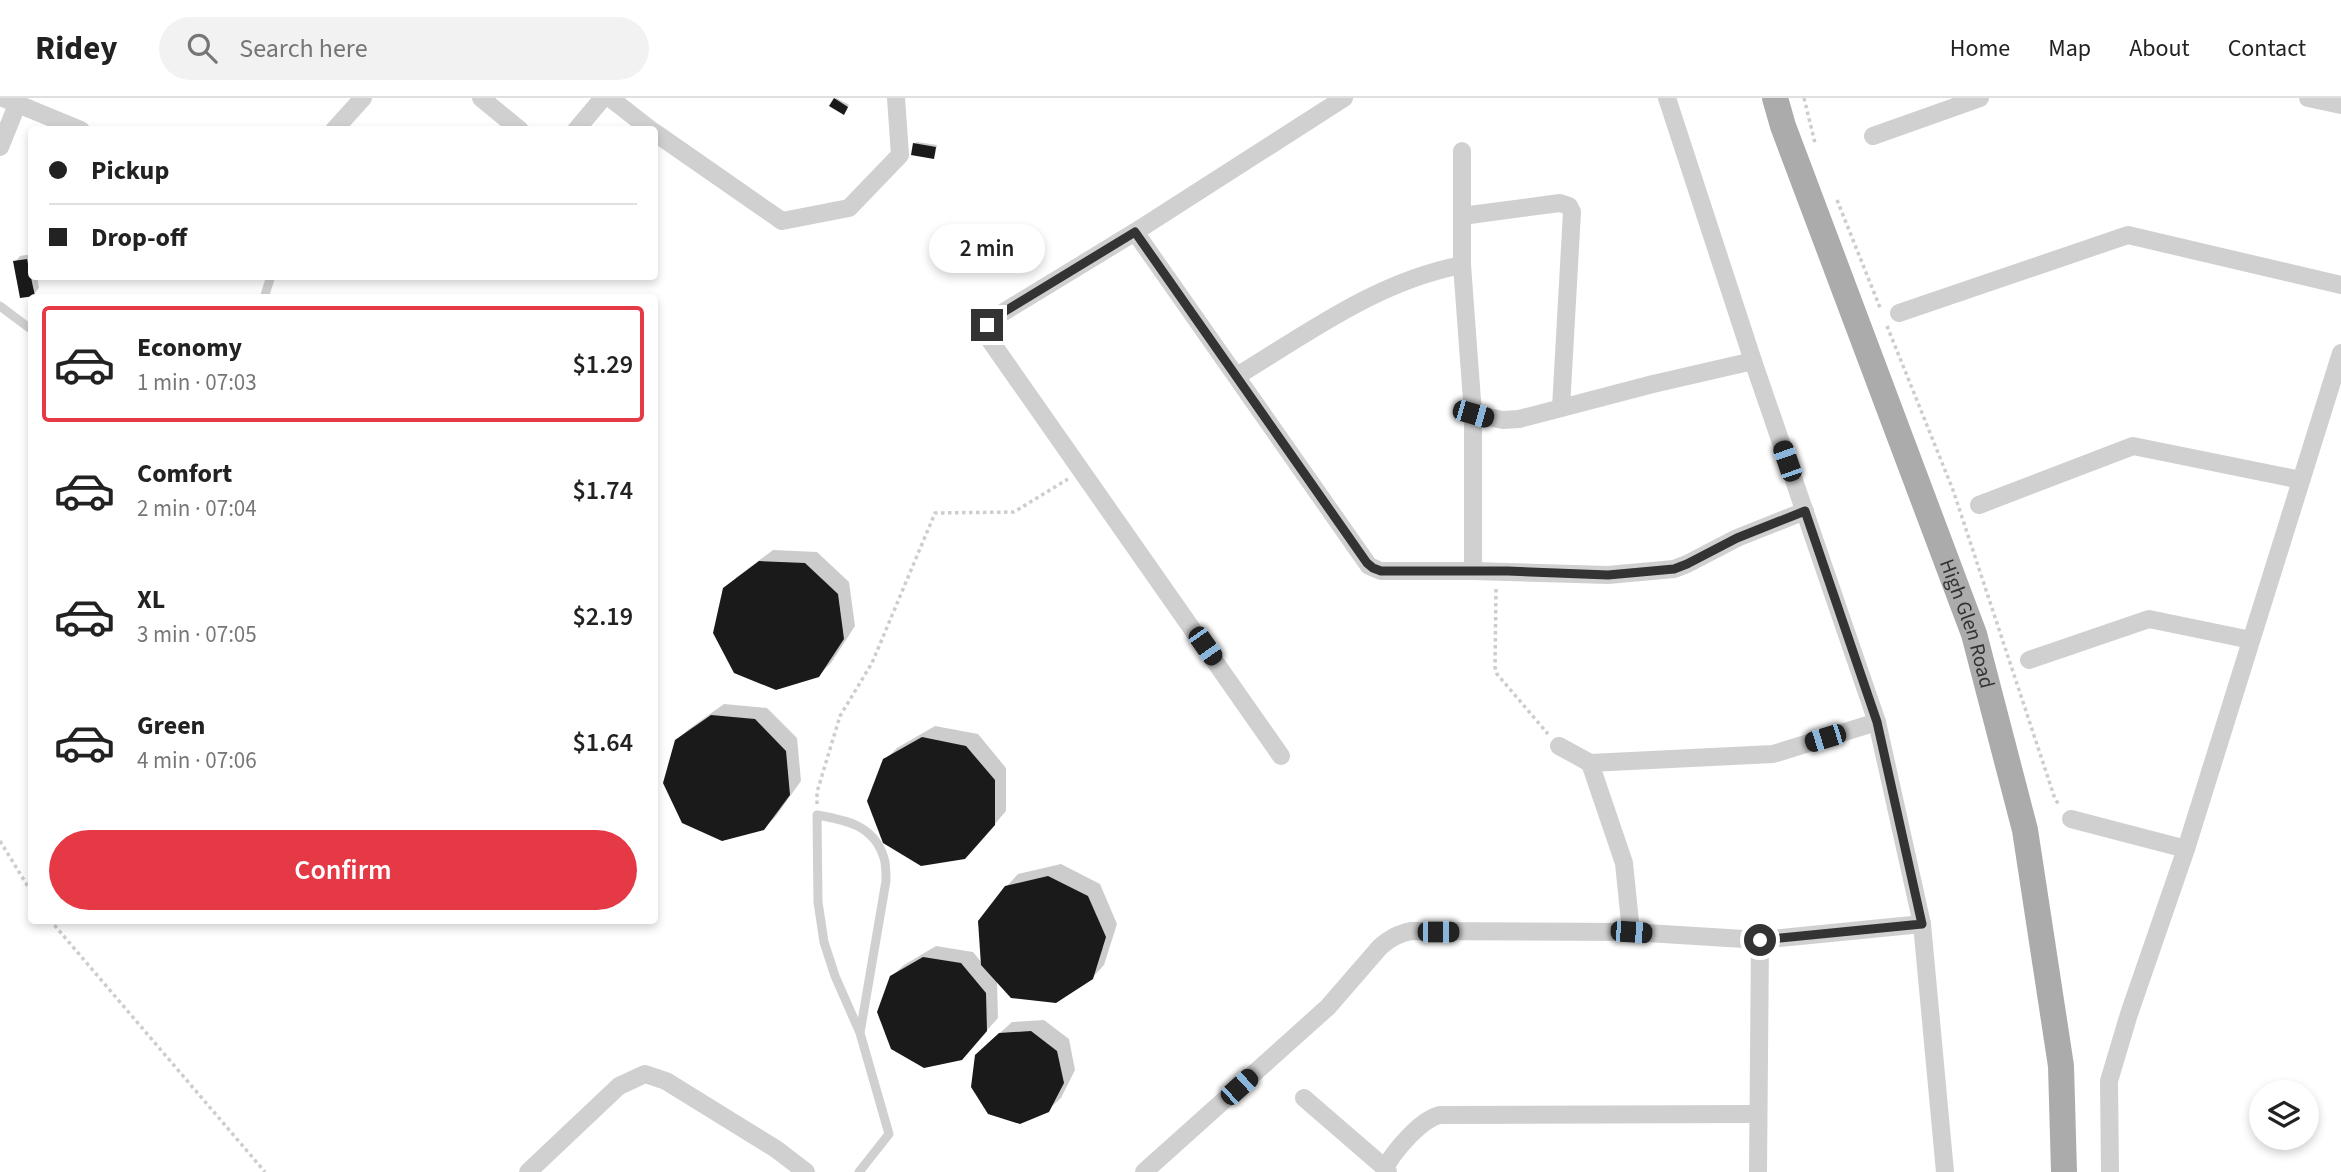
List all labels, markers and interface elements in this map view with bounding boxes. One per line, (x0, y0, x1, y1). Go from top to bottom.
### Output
search box (159, 17, 649, 80)
text: Ridey (35, 25, 117, 72)
icon: search (183, 29, 221, 67)
text: Search here (239, 30, 368, 67)
text: Home (1950, 31, 2010, 66)
text: Map (2048, 31, 2091, 66)
text: About (2129, 31, 2190, 66)
text: Contact (2228, 31, 2306, 66)
text: Pickup (91, 152, 169, 189)
text: Drop-off (91, 219, 187, 256)
callout: 2 min (929, 224, 1045, 272)
text: 2 min (960, 232, 1014, 265)
route end (971, 309, 1003, 341)
text: Economy (137, 329, 242, 366)
icon: car (53, 333, 116, 396)
text: $1.29 (572, 346, 633, 383)
text: 1 min · 07:03 (137, 366, 257, 399)
car (1450, 398, 1497, 430)
car (1771, 438, 1804, 484)
text: Comfort (137, 455, 232, 492)
icon: car (53, 459, 116, 522)
text: $1.74 (572, 472, 633, 509)
text: 2 min · 07:04 (137, 492, 257, 525)
street label: High Glen Road (1932, 555, 2002, 691)
text: XL (137, 581, 165, 618)
icon: car (53, 585, 116, 648)
text: $2.19 (572, 598, 633, 635)
text: 3 min · 07:05 (137, 618, 257, 651)
car (1185, 623, 1226, 669)
text: Green (137, 707, 205, 744)
icon: car (53, 711, 116, 774)
car (1802, 722, 1849, 754)
text: $1.64 (572, 724, 633, 761)
text: 4 min · 07:06 (137, 744, 257, 777)
button: Confirm (49, 830, 637, 910)
car (1610, 920, 1653, 944)
car (1418, 922, 1460, 943)
route start (1744, 924, 1776, 956)
car (1217, 1065, 1262, 1109)
map controls (2249, 1080, 2319, 1150)
button: layers (2249, 1080, 2319, 1150)

